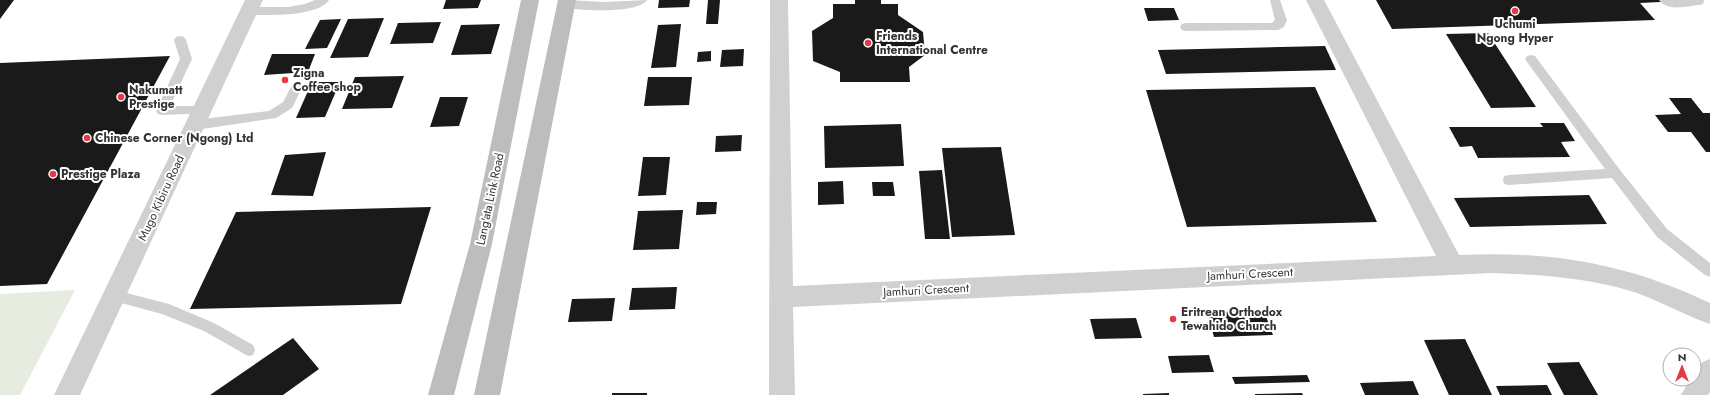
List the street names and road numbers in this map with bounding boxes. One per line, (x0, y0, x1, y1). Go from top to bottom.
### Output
street label: Lang'ata Link Road (471, 151, 509, 247)
street label: Mugo Kibiru Road (133, 152, 189, 244)
street label: Jamhuri Crescent (1205, 263, 1293, 285)
street label: Jamhuri Crescent (881, 279, 969, 301)

